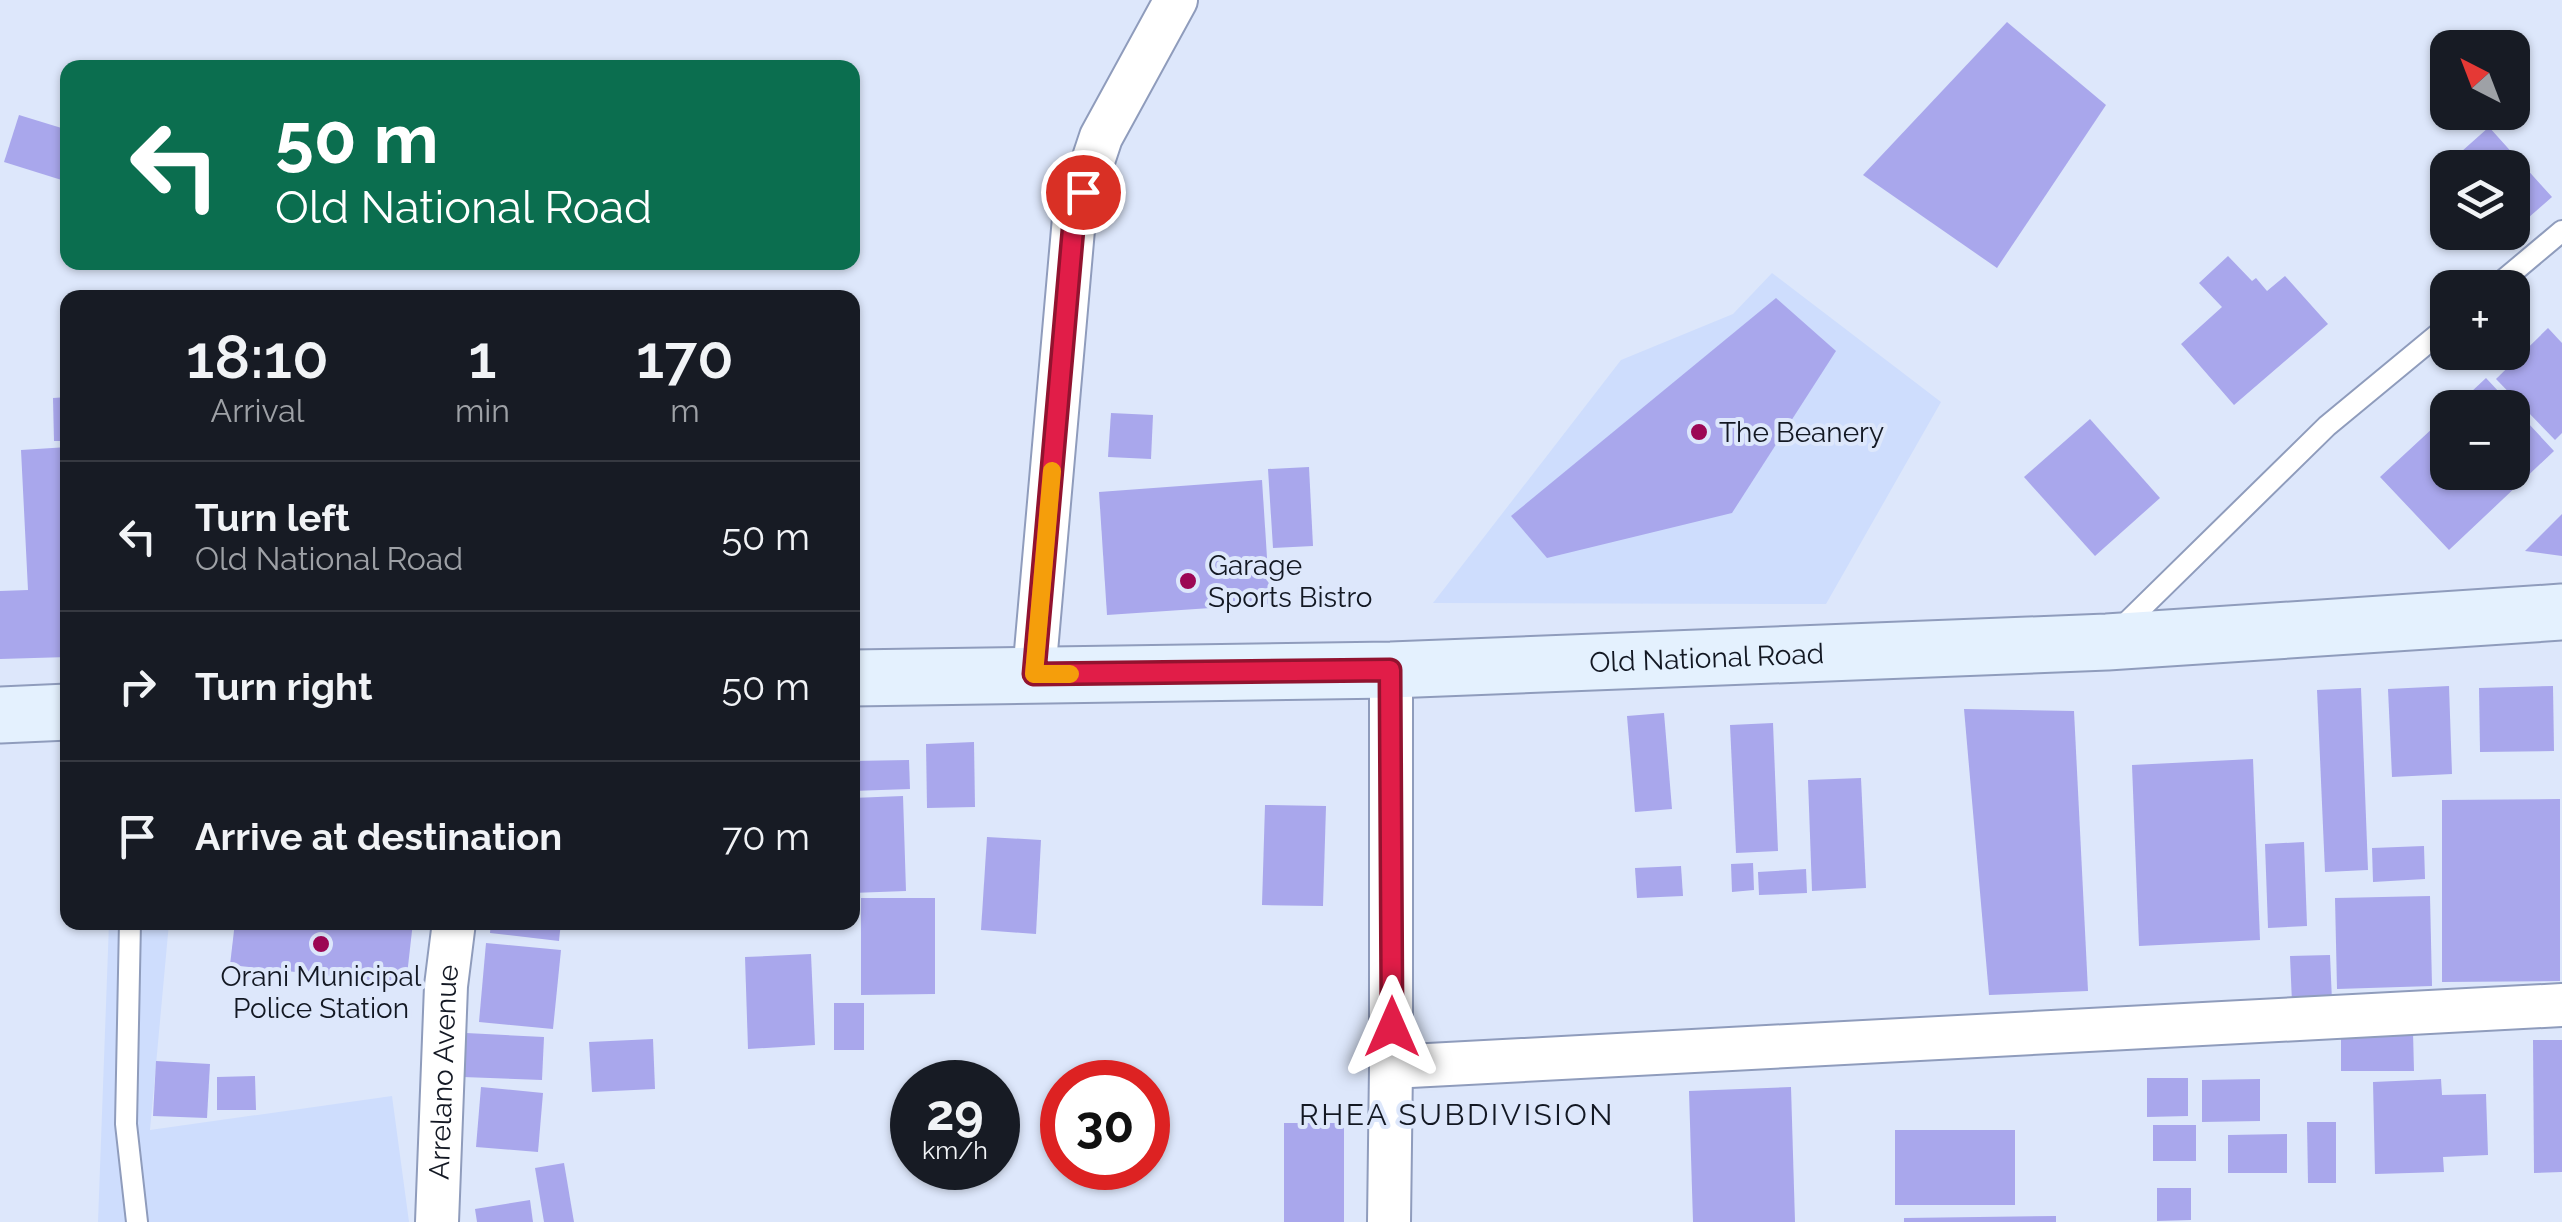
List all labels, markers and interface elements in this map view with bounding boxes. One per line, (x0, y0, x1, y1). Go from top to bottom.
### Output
north arrow (2430, 30, 2530, 130)
map controls (2430, 30, 2530, 490)
text: 50 m (275, 97, 439, 179)
icon: left (110, 100, 240, 230)
pin (1041, 150, 1126, 235)
button: layers (2430, 150, 2530, 250)
icon: arrive (1056, 165, 1111, 220)
text: Old National Road (275, 181, 652, 234)
button: + (2430, 270, 2530, 370)
text: 18:10 (186, 322, 329, 392)
text: 1 (468, 322, 497, 392)
text: 170 (636, 322, 734, 392)
button: − (2430, 390, 2530, 490)
text: Arrival (211, 392, 304, 429)
text: min (455, 392, 510, 429)
text: m (670, 392, 700, 429)
place label: The Beanery (1719, 416, 1884, 449)
marker: The Beanery (1688, 421, 1710, 443)
text: Turn left (195, 495, 350, 540)
icon: left (110, 509, 165, 564)
text: 50 m (721, 514, 810, 559)
text: Old National Road (195, 540, 463, 577)
place label: Garage Sports Bistro (1208, 549, 1373, 614)
marker: Garage Sports Bistro (1177, 570, 1199, 592)
street label: Old National Road (1589, 637, 1825, 679)
icon: right (110, 659, 165, 714)
text: Turn right (195, 664, 372, 709)
text: 50 m (721, 664, 810, 709)
icon: arrive (110, 809, 165, 864)
text: Arrive at destination (195, 814, 562, 859)
text: 70 m (722, 814, 810, 859)
marker: Orani Municipal Police Station (310, 933, 332, 955)
place label: Orani Municipal Police Station (221, 960, 422, 1025)
street label: Arrelano Avenue (422, 963, 465, 1180)
position arrow (1340, 975, 1444, 1079)
speed limit sign: 30 (1040, 1060, 1170, 1190)
text: 29 (926, 1083, 984, 1142)
district label: RHEA SUBDIVISION (1299, 1097, 1615, 1132)
text: km/h (922, 1135, 988, 1165)

